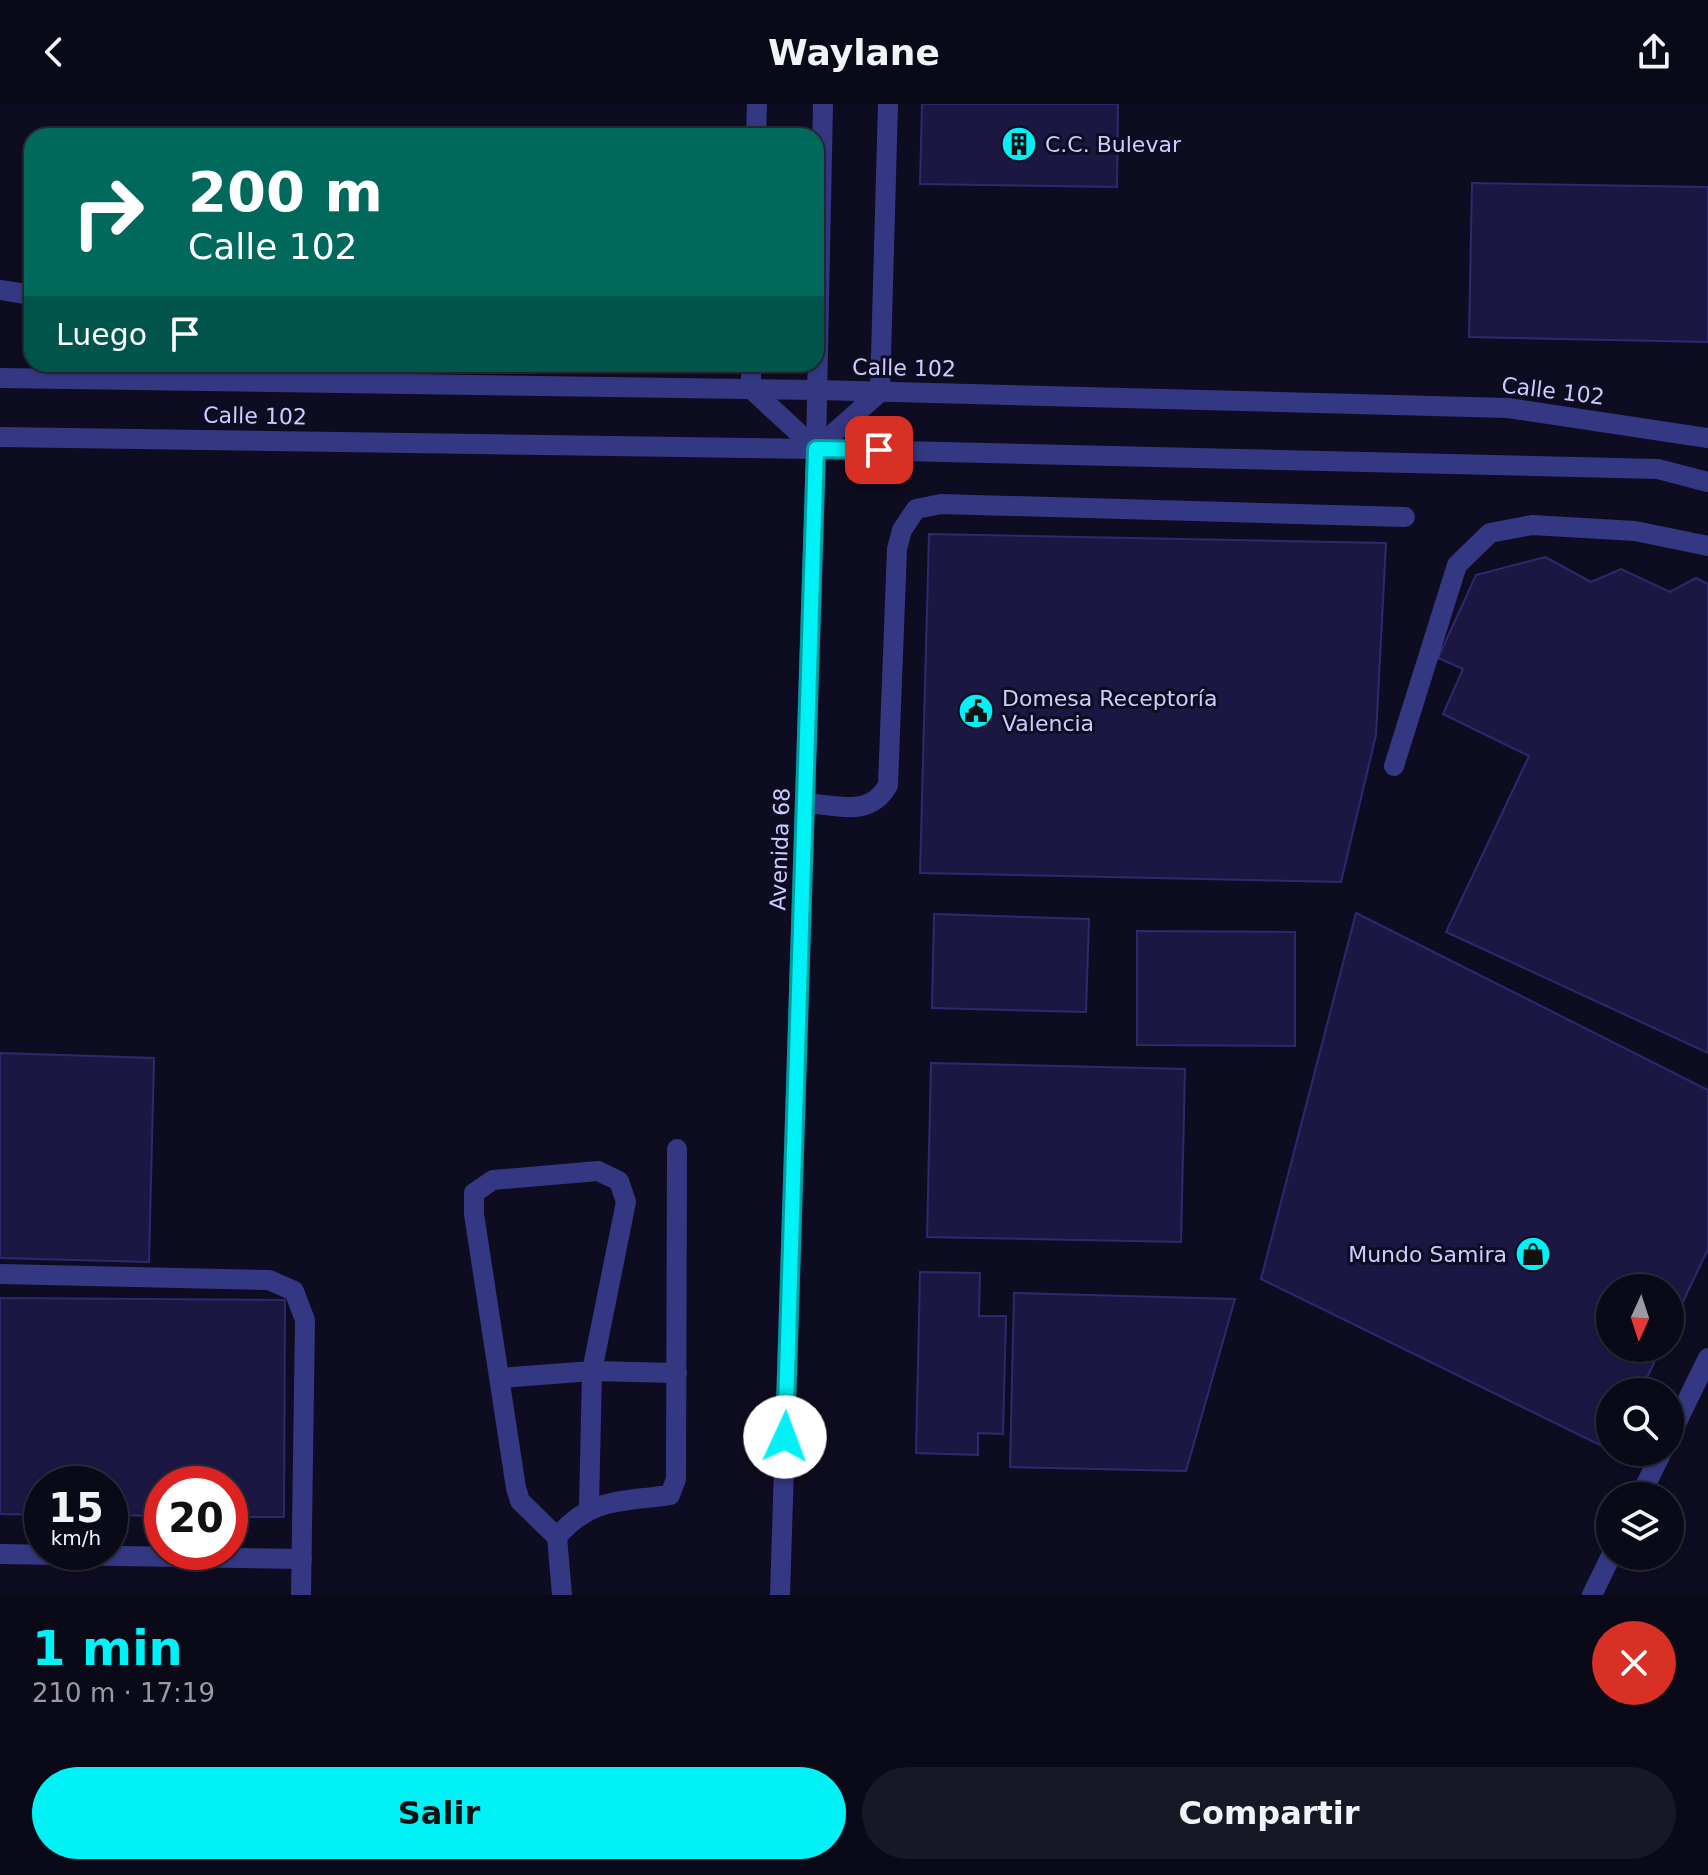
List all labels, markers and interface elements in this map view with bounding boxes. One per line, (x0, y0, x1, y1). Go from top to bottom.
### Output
icon: back (32, 30, 76, 74)
icon: share (1632, 30, 1676, 74)
text: Waylane (768, 32, 940, 73)
building icon: C.C. Bulevar (1000, 125, 1038, 163)
place label: C.C. Bulevar (1045, 132, 1182, 157)
text: 200 m (188, 159, 383, 224)
icon: right (56, 160, 160, 264)
text: Calle 102 (188, 226, 358, 267)
icon: arrive (163, 312, 207, 356)
text: Luego (56, 317, 147, 352)
street label: Calle 102 (852, 355, 956, 381)
street label: Calle 102 (1500, 372, 1606, 410)
street label: Calle 102 (203, 403, 307, 429)
pin (845, 416, 913, 484)
icon: arrive (857, 428, 901, 472)
place label: Domesa Receptoría Valencia (1002, 686, 1217, 736)
public building icon: Domesa Receptoría Valencia (957, 692, 995, 730)
street label: Avenida 68 (765, 787, 795, 911)
shop icon: Mundo Samira (1514, 1235, 1552, 1273)
place label: Mundo Samira (1348, 1242, 1507, 1267)
north arrow (1596, 1274, 1684, 1362)
map controls (1596, 1274, 1684, 1570)
button: search (1596, 1378, 1684, 1466)
position arrow (743, 1395, 827, 1479)
speed limit sign: 20 (144, 1466, 248, 1570)
button: layers (1596, 1482, 1684, 1570)
text: 15 (48, 1485, 104, 1531)
text: km/h (51, 1526, 101, 1550)
text: 1 min (32, 1620, 183, 1676)
button: close (1592, 1621, 1676, 1705)
text: 210 m · 17:19 (32, 1678, 215, 1708)
button: Salir (32, 1767, 846, 1859)
button: Compartir (862, 1767, 1676, 1859)

